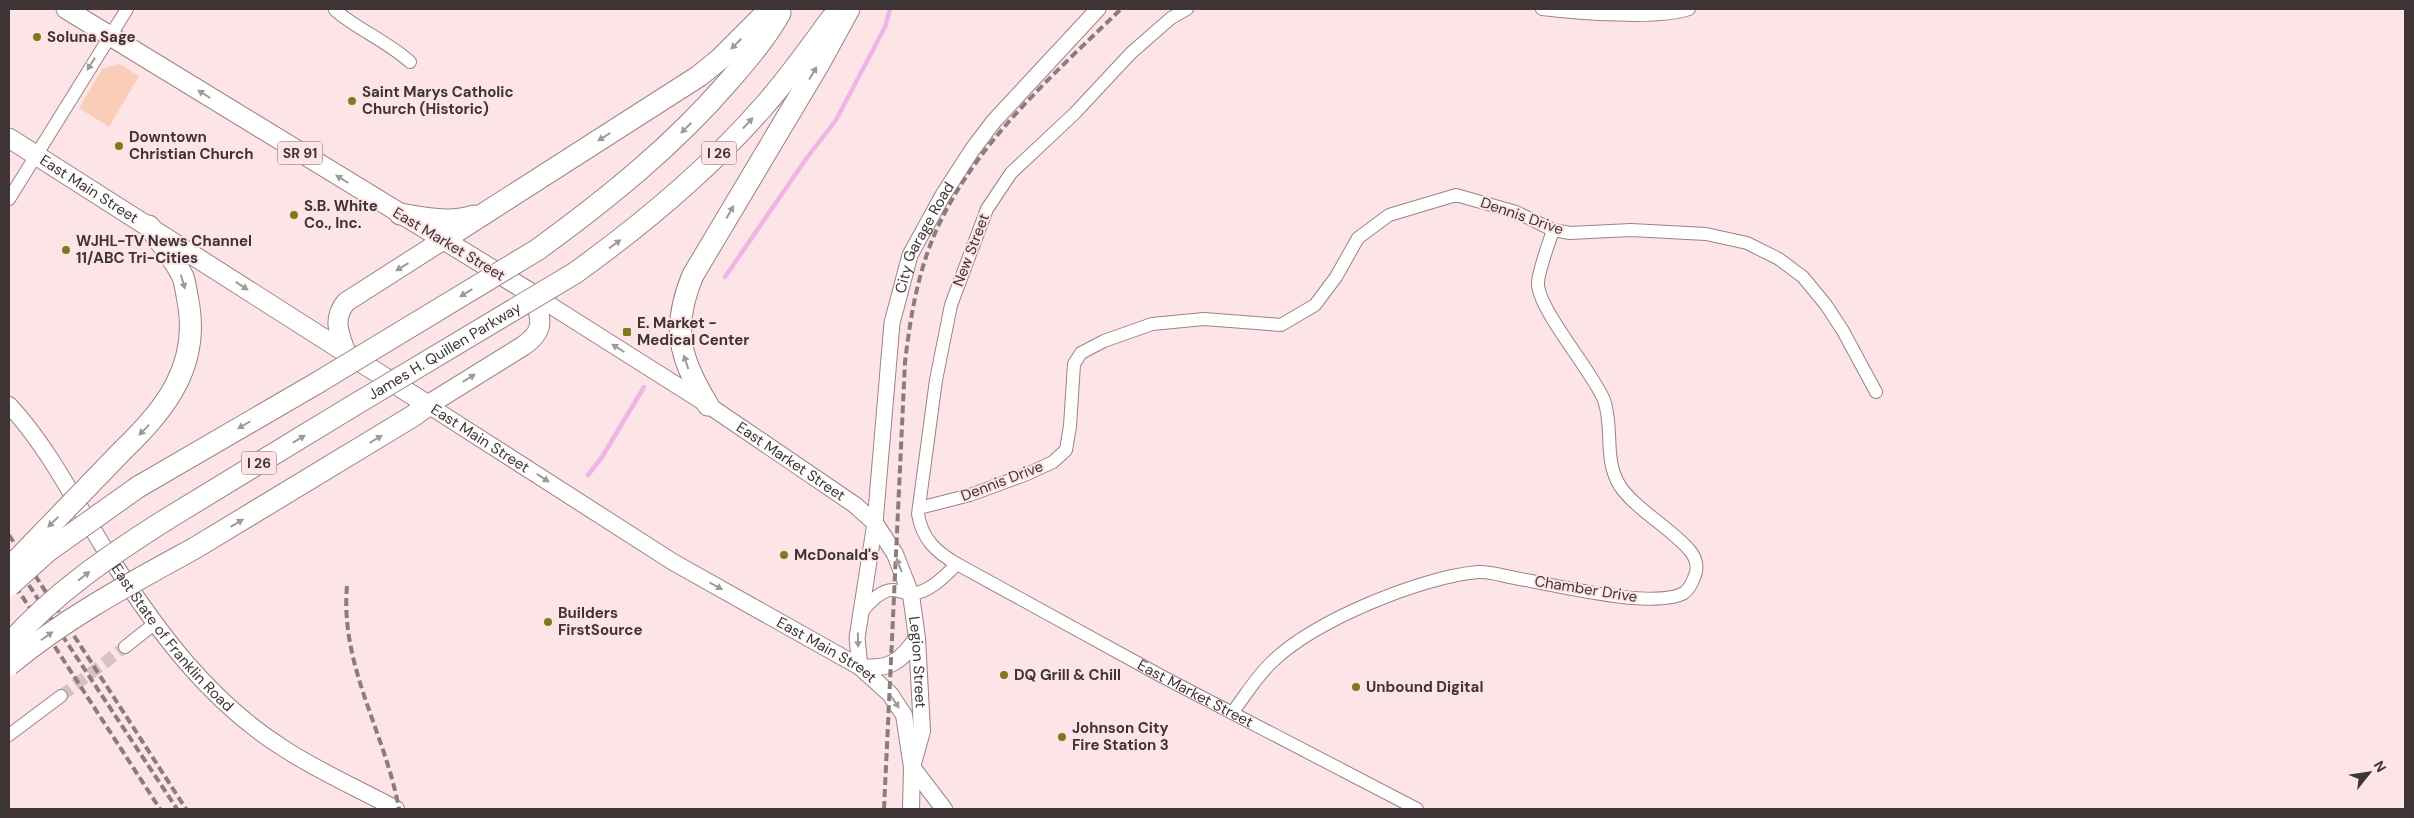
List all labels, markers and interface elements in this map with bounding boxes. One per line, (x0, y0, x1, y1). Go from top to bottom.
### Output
place label: Soluna Sage (47, 27, 136, 47)
marker: Soluna Sage (31, 31, 43, 43)
one-way arrow (730, 38, 742, 50)
one-way arrow (86, 58, 95, 71)
one-way arrow (808, 66, 818, 79)
place label: Saint Marys Catholic Church (Historic) (362, 82, 514, 119)
one-way arrow (198, 89, 211, 98)
marker: Saint Marys Catholic Church (Historic) (346, 95, 358, 107)
one-way arrow (742, 118, 754, 130)
one-way arrow (680, 121, 692, 133)
place label: Downtown Christian Church (129, 127, 254, 164)
one-way arrow (597, 133, 610, 142)
marker: Downtown Christian Church (113, 140, 125, 152)
road number: SR 91 (278, 142, 322, 164)
road number: I 26 (702, 142, 736, 164)
street label: East Main Street (36, 150, 142, 228)
one-way arrow (336, 175, 349, 184)
street label: City Garage Road (890, 178, 959, 296)
street label: Dennis Drive (1478, 192, 1566, 240)
place label: S.B. White Co., Inc. (304, 196, 378, 233)
street label: East Market Street (389, 203, 509, 286)
one-way arrow (725, 206, 734, 219)
marker: S.B. White Co., Inc. (288, 209, 300, 221)
street label: New Street (948, 211, 994, 289)
place label: WJHL-TV News Channel 11/ABC Tri-Cities (76, 231, 252, 268)
one-way arrow (608, 239, 621, 249)
marker: WJHL-TV News Channel 11/ABC Tri-Cities (60, 244, 72, 256)
one-way arrow (396, 262, 409, 271)
one-way arrow (180, 275, 188, 290)
one-way arrow (235, 281, 249, 291)
one-way arrow (459, 289, 472, 298)
street label: James H. Quillen Parkway (364, 297, 525, 405)
place label: E. Market - Medical Center (637, 313, 750, 350)
marker: E. Market - Medical Center (621, 326, 633, 338)
one-way arrow (611, 344, 624, 353)
one-way arrow (682, 354, 690, 369)
one-way arrow (463, 374, 476, 383)
street label: East Main Street (427, 399, 533, 478)
street label: East Market Street (732, 417, 849, 506)
one-way arrow (238, 420, 251, 429)
one-way arrow (138, 424, 150, 436)
one-way arrow (292, 435, 305, 444)
one-way arrow (369, 435, 382, 444)
road number: I 26 (242, 452, 276, 474)
street label: Dennis Drive (958, 456, 1046, 506)
one-way arrow (536, 474, 549, 483)
one-way arrow (48, 515, 60, 527)
one-way arrow (230, 518, 243, 527)
place label: McDonald's (794, 545, 879, 565)
marker: McDonald's (778, 549, 790, 561)
one-way arrow (895, 557, 903, 572)
street label: East State of Franklin Road (107, 560, 238, 716)
one-way arrow (77, 570, 90, 581)
street label: Chamber Drive (1533, 571, 1639, 607)
one-way arrow (709, 581, 722, 590)
place label: Builders FirstSource (558, 603, 642, 640)
street label: East Main Street (773, 612, 881, 687)
street label: Legion Street (904, 615, 931, 709)
marker: Builders FirstSource (542, 616, 554, 628)
one-way arrow (40, 631, 54, 641)
one-way arrow (854, 633, 862, 649)
street label: East Market Street (1134, 655, 1257, 732)
place label: DQ Grill & Chill (1014, 665, 1121, 685)
marker: DQ Grill & Chill (998, 669, 1010, 681)
place label: Unbound Digital (1366, 677, 1483, 697)
marker: Unbound Digital (1350, 681, 1362, 693)
one-way arrow (890, 695, 900, 708)
place label: Johnson City Fire Station 3 (1072, 718, 1169, 755)
marker: Johnson City Fire Station 3 (1056, 731, 1068, 743)
north arrow (2344, 748, 2394, 798)
text: N (2370, 758, 2391, 775)

